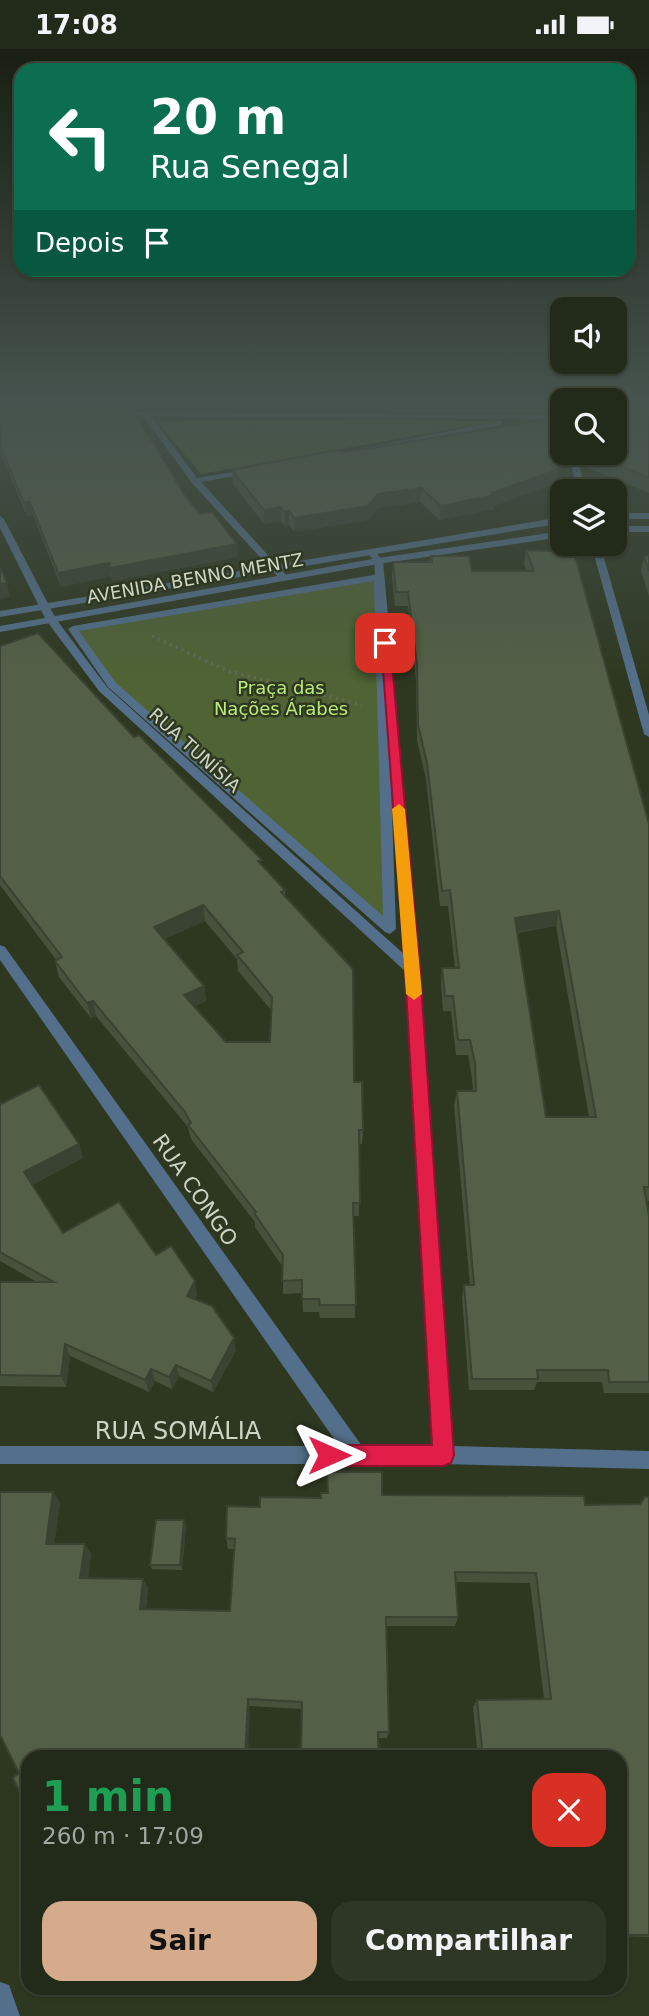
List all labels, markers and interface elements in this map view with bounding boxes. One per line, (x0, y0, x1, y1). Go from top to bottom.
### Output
text: 17:08 (35, 10, 118, 40)
text: 20 m (150, 89, 286, 146)
icon: left (35, 91, 126, 182)
text: Rua Senegal (150, 148, 350, 186)
icon: arrive (138, 224, 176, 262)
text: Depois (35, 228, 124, 258)
map controls (550, 297, 627, 556)
button: sound (550, 297, 627, 374)
button: search (550, 388, 627, 465)
button: layers (550, 479, 627, 556)
street label: AVENIDA BENNO MENTZ (85, 549, 305, 607)
pin (355, 613, 415, 673)
icon: arrive (366, 624, 404, 662)
park label: Praça das Nações Árabes (214, 677, 348, 719)
street label: RUA TUNÍSIA (145, 703, 246, 797)
street label: RUA CONGO (148, 1130, 242, 1250)
street label: RUA SOMÁLIA (95, 1416, 262, 1445)
position arrow (292, 1418, 366, 1492)
text: 1 min (42, 1772, 174, 1821)
button: close (532, 1773, 606, 1847)
text: 260 m · 17:09 (42, 1823, 204, 1849)
button: Sair (42, 1901, 317, 1981)
button: Compartilhar (331, 1901, 606, 1981)

